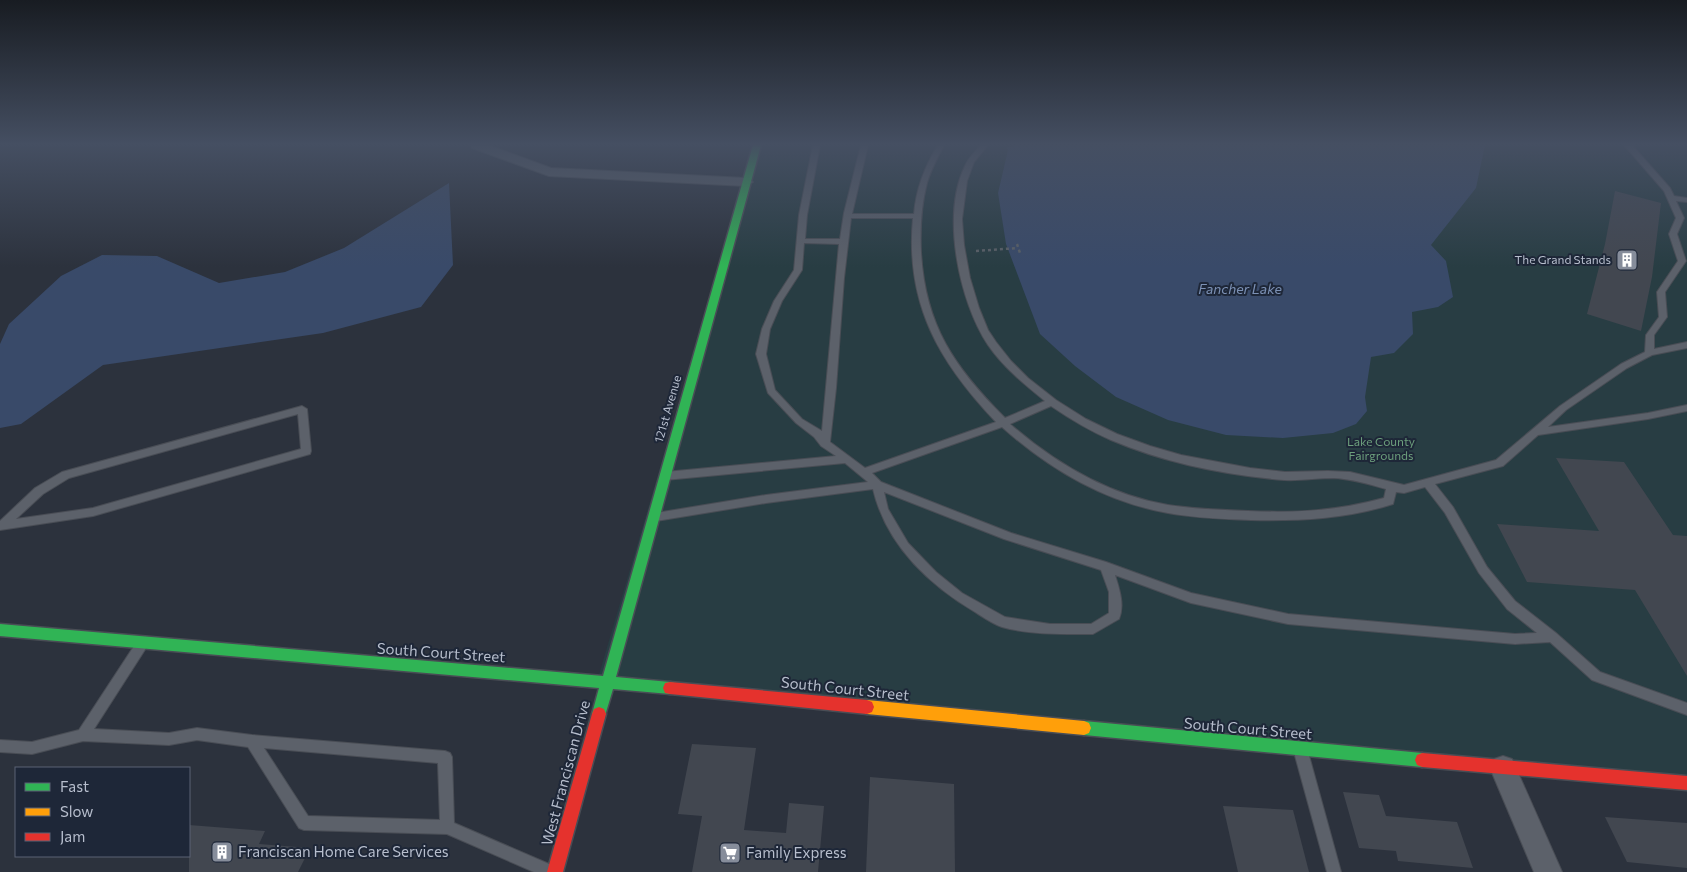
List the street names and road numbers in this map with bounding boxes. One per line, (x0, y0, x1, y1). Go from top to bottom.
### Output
street label: 121st Avenue (651, 373, 683, 444)
street label: South Court Street (376, 639, 506, 665)
street label: South Court Street (780, 672, 910, 704)
street label: West Franciscan Drive (537, 698, 593, 847)
street label: South Court Street (1183, 713, 1313, 743)

